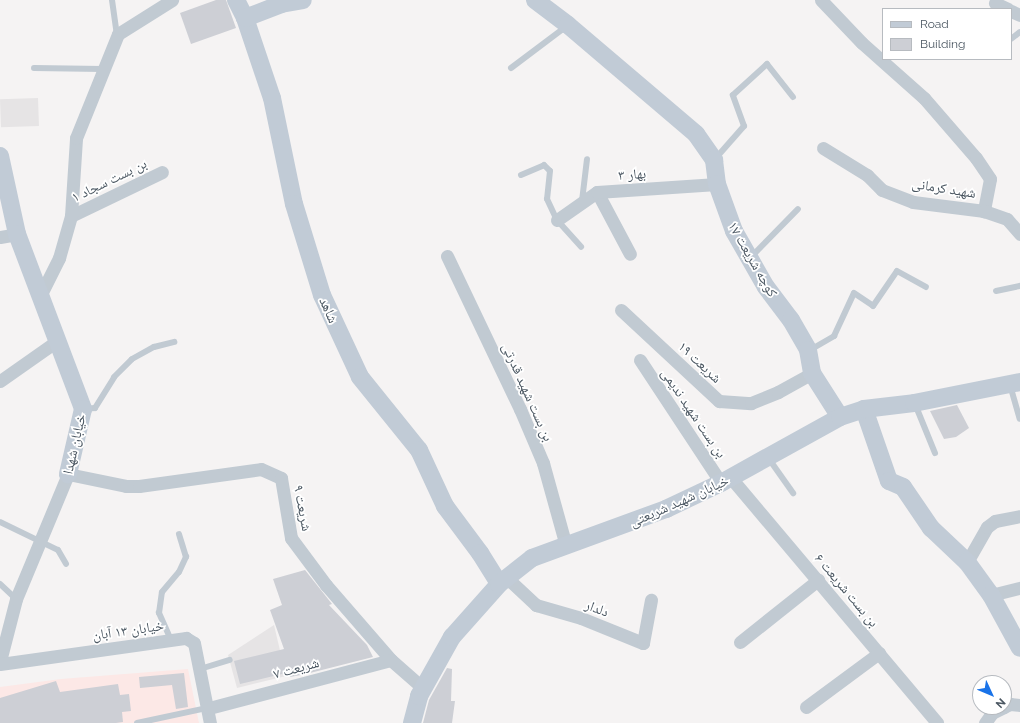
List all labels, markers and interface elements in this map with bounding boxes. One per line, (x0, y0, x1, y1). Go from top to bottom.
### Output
legend (882, 8, 1012, 60)
text: Road (920, 17, 949, 31)
text: Building (920, 37, 966, 51)
street label: بن بست سجاد ۱ (69, 155, 149, 205)
street label: بهار ۳ (617, 165, 647, 183)
street label: شهید کرمانی (911, 175, 977, 201)
street label: کوچه شریعت ۱۷ (725, 218, 781, 300)
street label: شاهد (316, 294, 342, 326)
street label: شریعت ۱۹ (675, 338, 725, 386)
street label: بن بست شهید قدرتی (499, 340, 557, 444)
street label: بن بست شهید ندیمی (658, 365, 730, 461)
street label: خیابان شهدا (59, 412, 89, 476)
street label: خیابان شهید شریعتی (627, 472, 731, 530)
street label: شریعت ۹ (290, 483, 316, 533)
street label: بن بست شریعت ۶ (811, 550, 883, 630)
street label: دلدار (583, 596, 611, 620)
street label: خیابان ۱۳ آبان (91, 617, 165, 643)
street label: شریعت ۷ (271, 654, 321, 682)
north arrow (972, 675, 1012, 715)
text: N (993, 695, 1008, 711)

